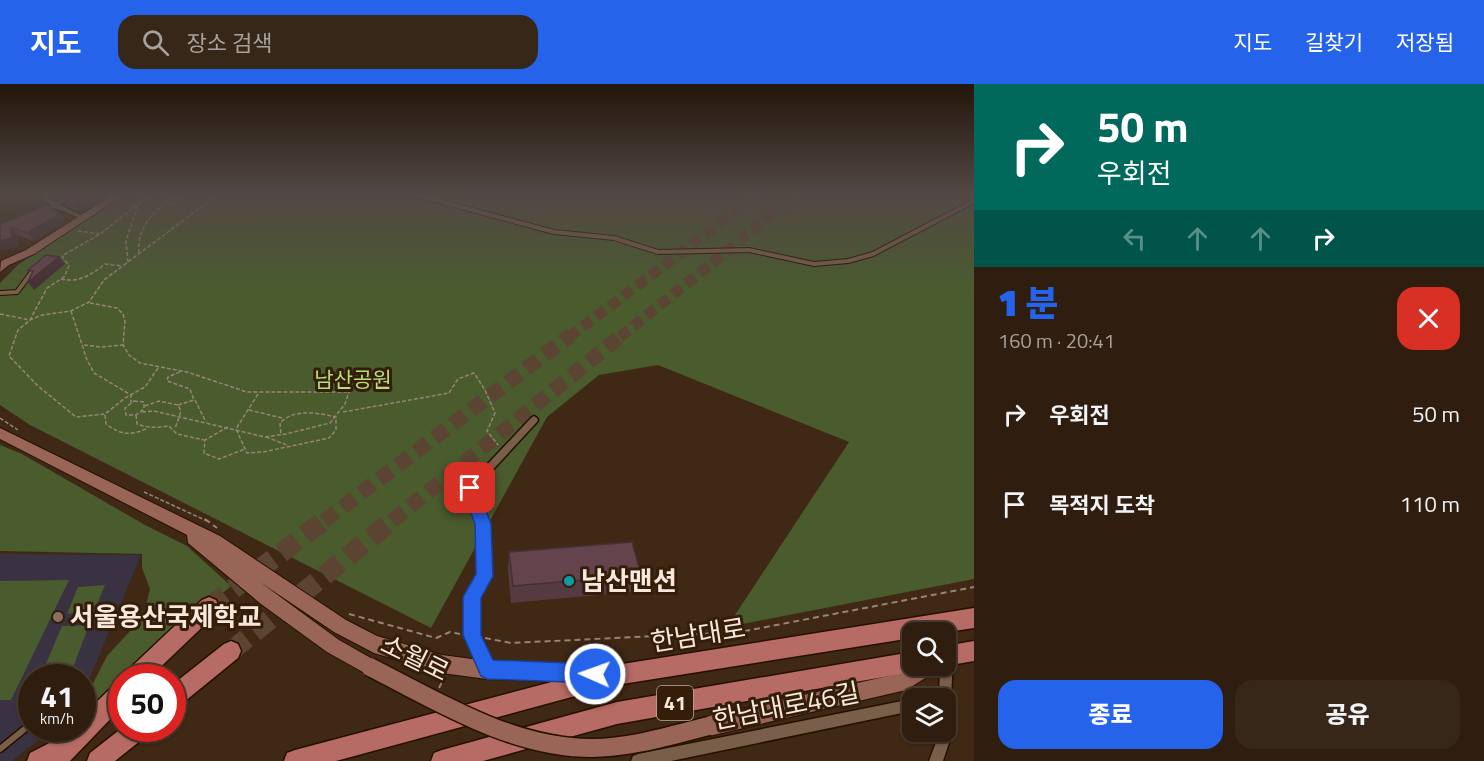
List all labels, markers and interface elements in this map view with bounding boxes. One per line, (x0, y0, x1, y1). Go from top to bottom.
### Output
search box (118, 15, 538, 69)
text: 지도 (30, 21, 82, 64)
icon: search (139, 26, 172, 59)
text: 장소 검색 (187, 26, 272, 60)
text: 지도 (1233, 26, 1272, 58)
text: 길찾기 (1305, 26, 1363, 58)
text: 저장됨 (1396, 26, 1454, 58)
text: 50 m (1097, 94, 1189, 158)
icon: right (998, 108, 1076, 186)
text: 우회전 (1097, 152, 1172, 193)
icon: left (1118, 222, 1151, 255)
icon: ahead (1181, 222, 1214, 255)
icon: ahead (1244, 222, 1277, 255)
icon: right (1307, 222, 1340, 255)
text: 1 분 (998, 275, 1059, 330)
button: close (1397, 287, 1460, 350)
text: 160 m · 20:41 (998, 325, 1115, 356)
park label: 남산공원 (314, 363, 392, 395)
text: 50 m (1412, 397, 1460, 431)
icon: right (998, 398, 1031, 431)
text: 우회전 (1049, 398, 1110, 432)
pin (444, 462, 495, 513)
icon: arrive (453, 471, 486, 504)
text: 110 m (1400, 487, 1460, 521)
icon: arrive (998, 488, 1031, 521)
text: 목적지 도착 (1049, 488, 1155, 522)
place label: 남산맨션 (581, 561, 677, 600)
marker: 남산맨션 (562, 574, 576, 588)
place label: 서울용산국제학교 (70, 597, 261, 636)
street label: 한남대로 (648, 608, 748, 661)
marker: 서울용산국제학교 (51, 610, 65, 624)
map controls (902, 622, 956, 742)
button: search (902, 622, 956, 676)
street label: 소월로 (374, 624, 456, 691)
position arrow (563, 642, 627, 706)
speed limit sign: 50 (108, 664, 186, 742)
street label: 한남대로46길 (709, 672, 863, 739)
text: 41 (40, 673, 74, 719)
button: 종료 (998, 680, 1223, 749)
button: 공유 (1235, 680, 1460, 749)
road number: 41 (657, 686, 693, 720)
button: layers (902, 688, 956, 742)
text: km/h (40, 707, 74, 730)

